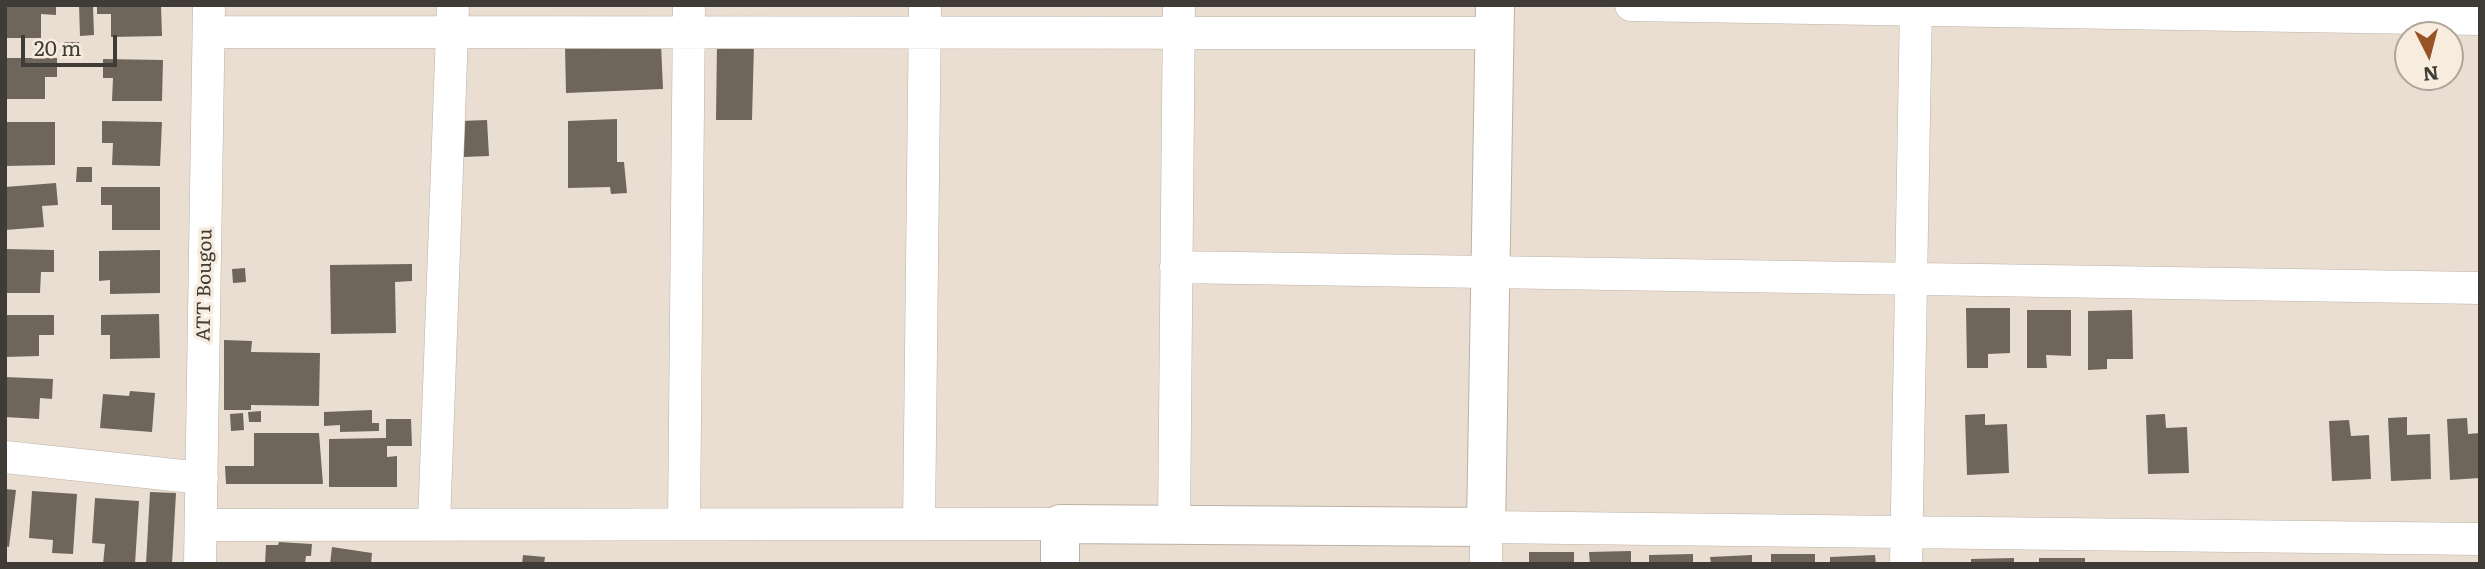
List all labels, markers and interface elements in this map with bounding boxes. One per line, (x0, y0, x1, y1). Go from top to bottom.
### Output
scale bar (24, 21, 121, 65)
north arrow (2394, 21, 2464, 91)
text: 20 m (34, 31, 81, 62)
text: N (2422, 60, 2440, 90)
street label: ATT Bougou (193, 228, 217, 342)

